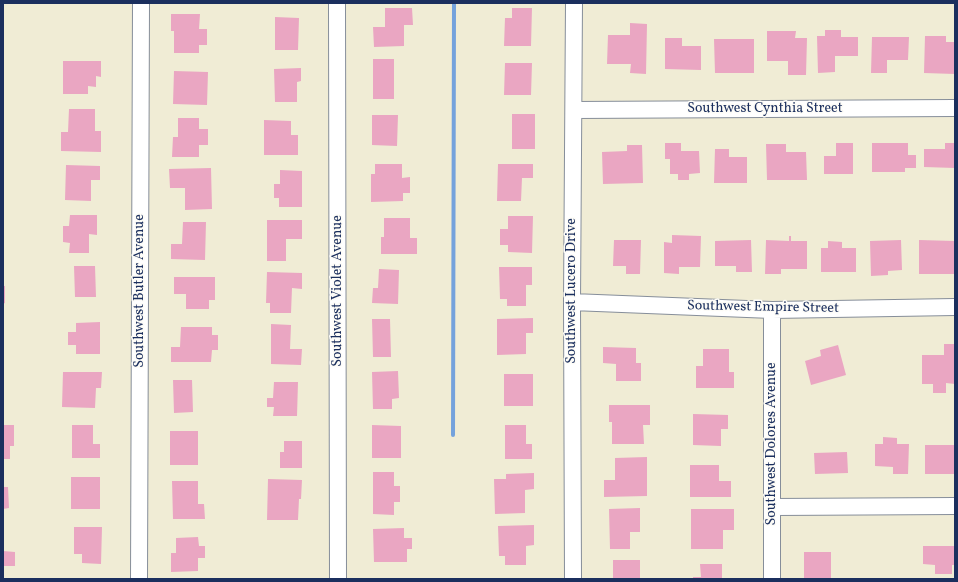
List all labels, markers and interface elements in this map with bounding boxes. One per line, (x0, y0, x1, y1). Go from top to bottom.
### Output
street label: Southwest Cynthia Street (687, 101, 843, 117)
street label: Southwest Butler Avenue (132, 214, 148, 368)
street label: Southwest Violet Avenue (330, 215, 346, 367)
street label: Southwest Lucero Drive (564, 218, 580, 364)
street label: Southwest Empire Street (687, 298, 839, 318)
street label: Southwest Dolores Avenue (764, 362, 780, 526)

